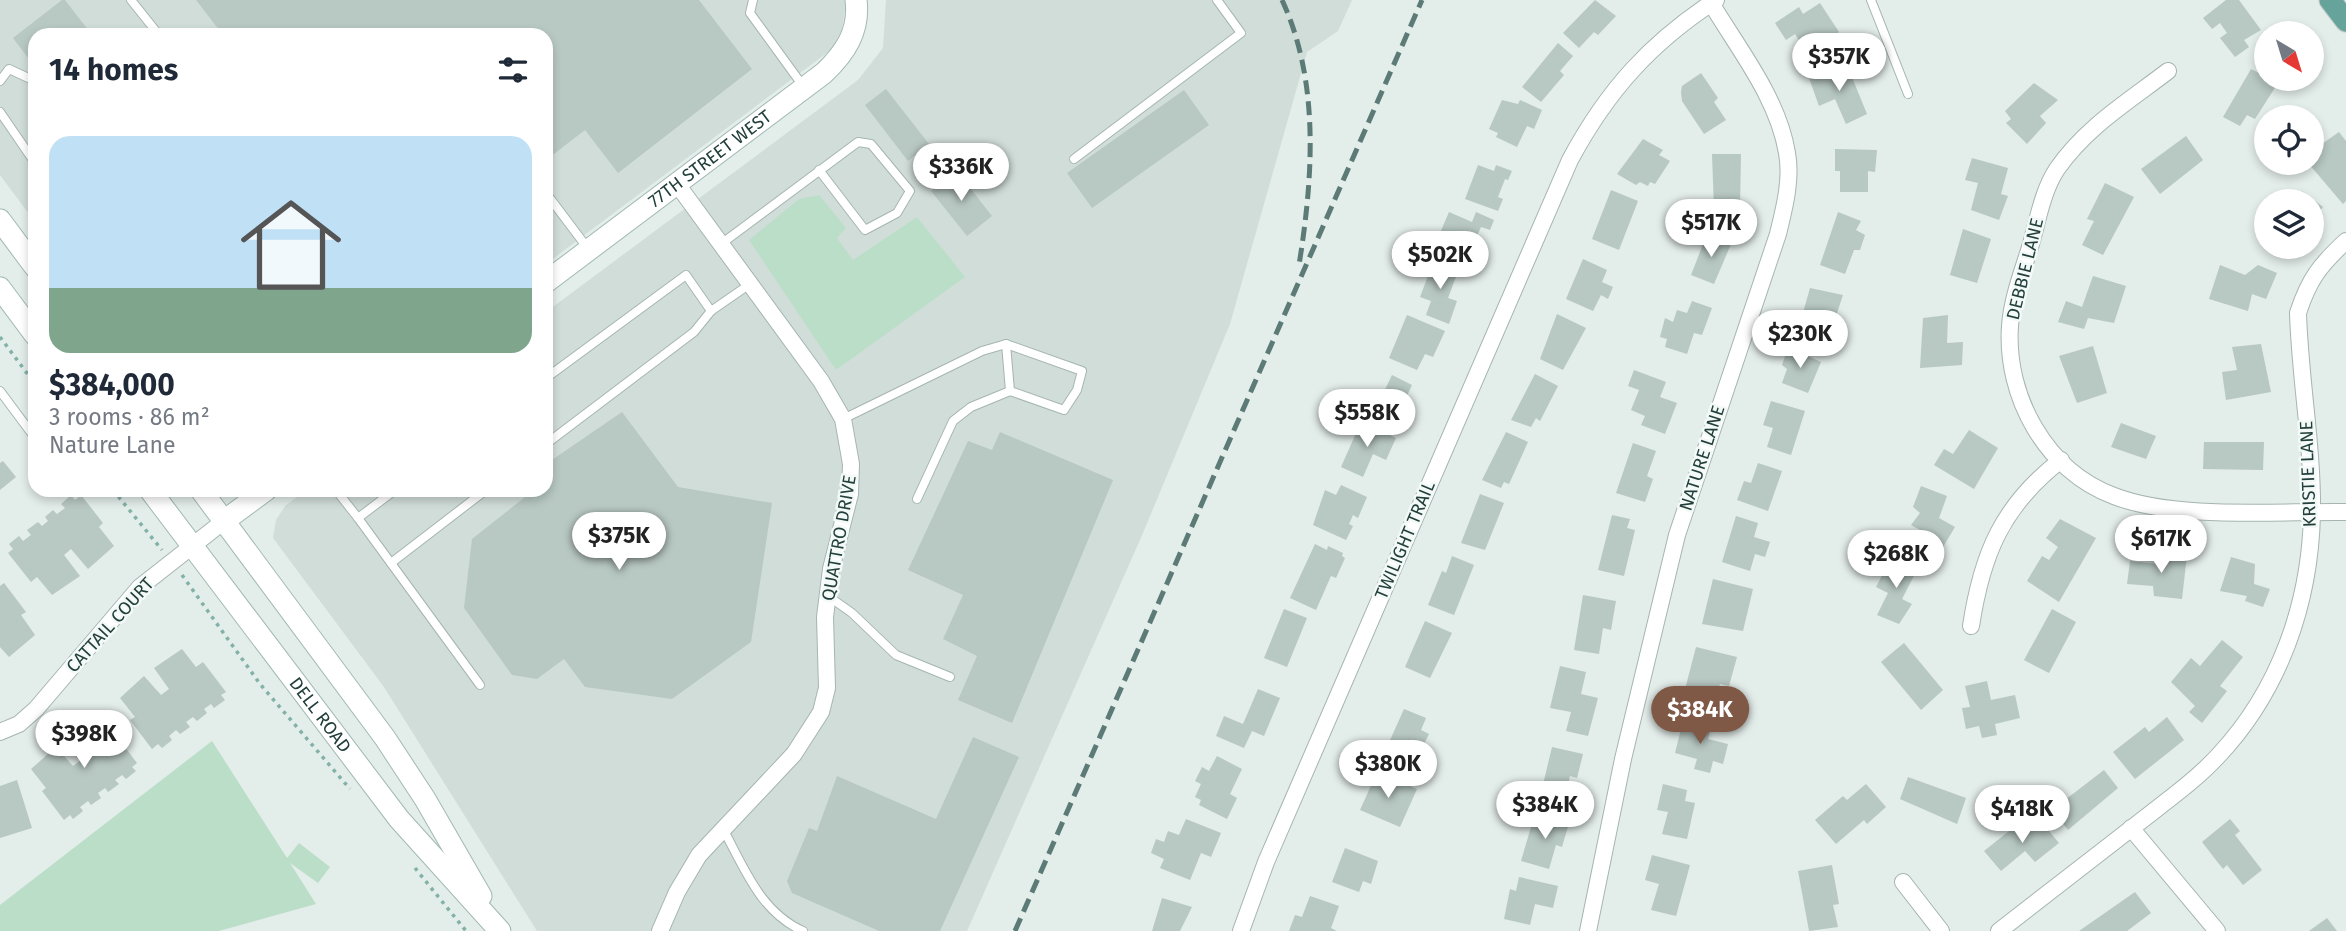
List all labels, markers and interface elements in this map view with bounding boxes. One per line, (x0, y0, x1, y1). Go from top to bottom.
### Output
north arrow (2254, 21, 2324, 91)
map controls (2254, 21, 2324, 259)
pin: $357K (1790, 34, 1888, 93)
text: $357K (1808, 42, 1870, 70)
icon: filters (494, 51, 532, 89)
text: 14 homes (49, 52, 178, 88)
street label: 77TH STREET WEST (644, 105, 776, 212)
button: locate (2254, 105, 2324, 175)
pin: $336K (912, 144, 1010, 203)
text: $336K (929, 152, 993, 180)
icon: home (228, 182, 354, 308)
button: layers (2254, 189, 2324, 259)
pin: $517K (1662, 200, 1760, 259)
text: $517K (1681, 208, 1741, 236)
street label: DEBBIE LANE (2002, 216, 2048, 322)
pin: $502K (1391, 232, 1489, 291)
text: $502K (1408, 240, 1472, 268)
pin: $230K (1751, 310, 1849, 370)
text: $230K (1768, 319, 1832, 347)
text: $384,000 (49, 367, 175, 403)
pin: $558K (1318, 390, 1416, 449)
text: $558K (1334, 398, 1400, 426)
text: 3 rooms · 86 m² (49, 403, 210, 431)
street label: NATURE LANE (1675, 403, 1729, 513)
street label: KRISTIE LANE (2295, 420, 2321, 528)
text: Nature Lane (49, 431, 175, 459)
street label: QUATTRO DRIVE (817, 473, 861, 603)
street label: TWILIGHT TRAIL (1370, 478, 1440, 602)
pin: $375K (570, 512, 668, 572)
pin: $617K (2112, 516, 2210, 575)
text: $375K (588, 521, 650, 549)
text: $617K (2131, 524, 2191, 552)
pin: $268K (1847, 530, 1945, 590)
text: $268K (1863, 539, 1929, 567)
street label: CATTAIL COURT (62, 572, 159, 677)
street label: DELL ROAD (285, 673, 356, 757)
pin: $384K (1651, 686, 1749, 746)
text: $384K (1667, 695, 1733, 723)
pin: $398K (35, 710, 133, 770)
text: $398K (51, 719, 117, 747)
pin: $380K (1339, 740, 1437, 800)
text: $380K (1355, 749, 1421, 777)
pin: $384K (1496, 782, 1594, 841)
pin: $418K (1973, 786, 2071, 845)
text: $384K (1512, 790, 1578, 818)
text: $418K (1991, 794, 2053, 822)

